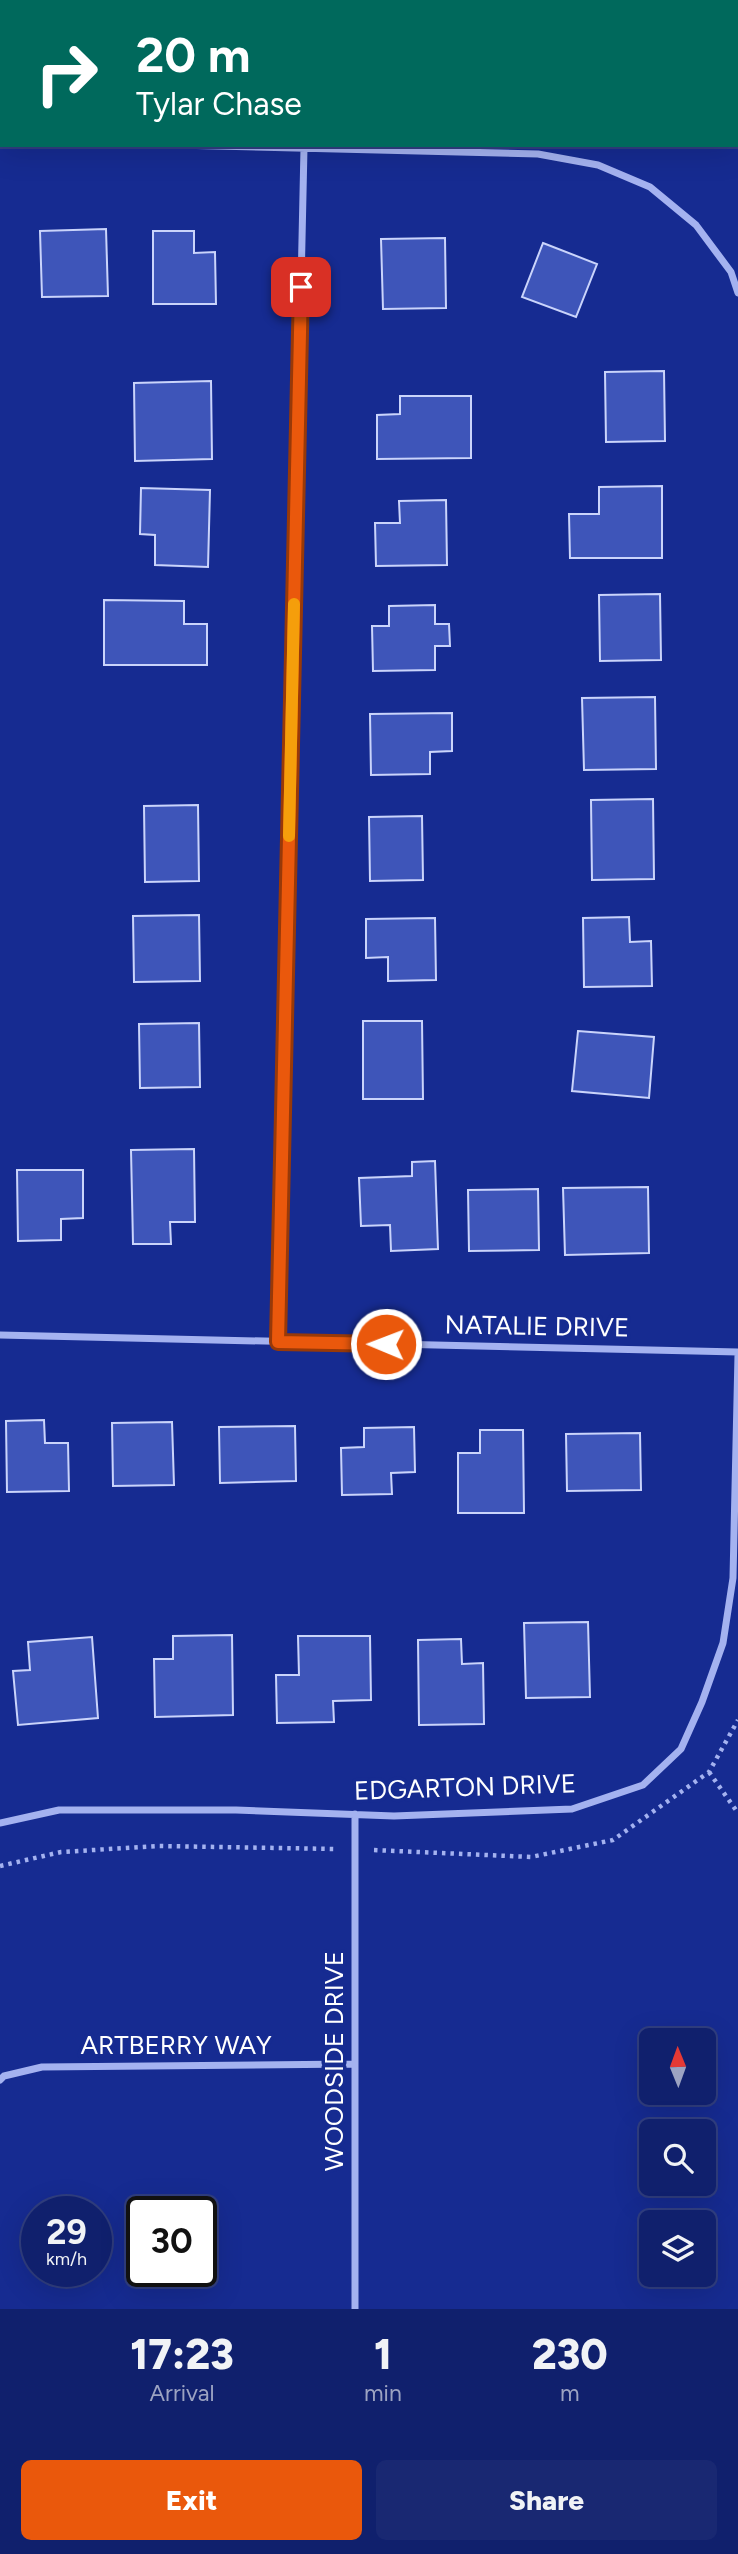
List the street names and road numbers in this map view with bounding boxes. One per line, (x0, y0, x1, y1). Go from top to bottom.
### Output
street label: NATALIE DRIVE (444, 1308, 630, 1344)
street label: EDGARTON DRIVE (353, 1767, 577, 1807)
street label: WOODSIDE DRIVE (318, 1951, 350, 2171)
street label: ARTBERRY WAY (80, 2029, 272, 2061)

